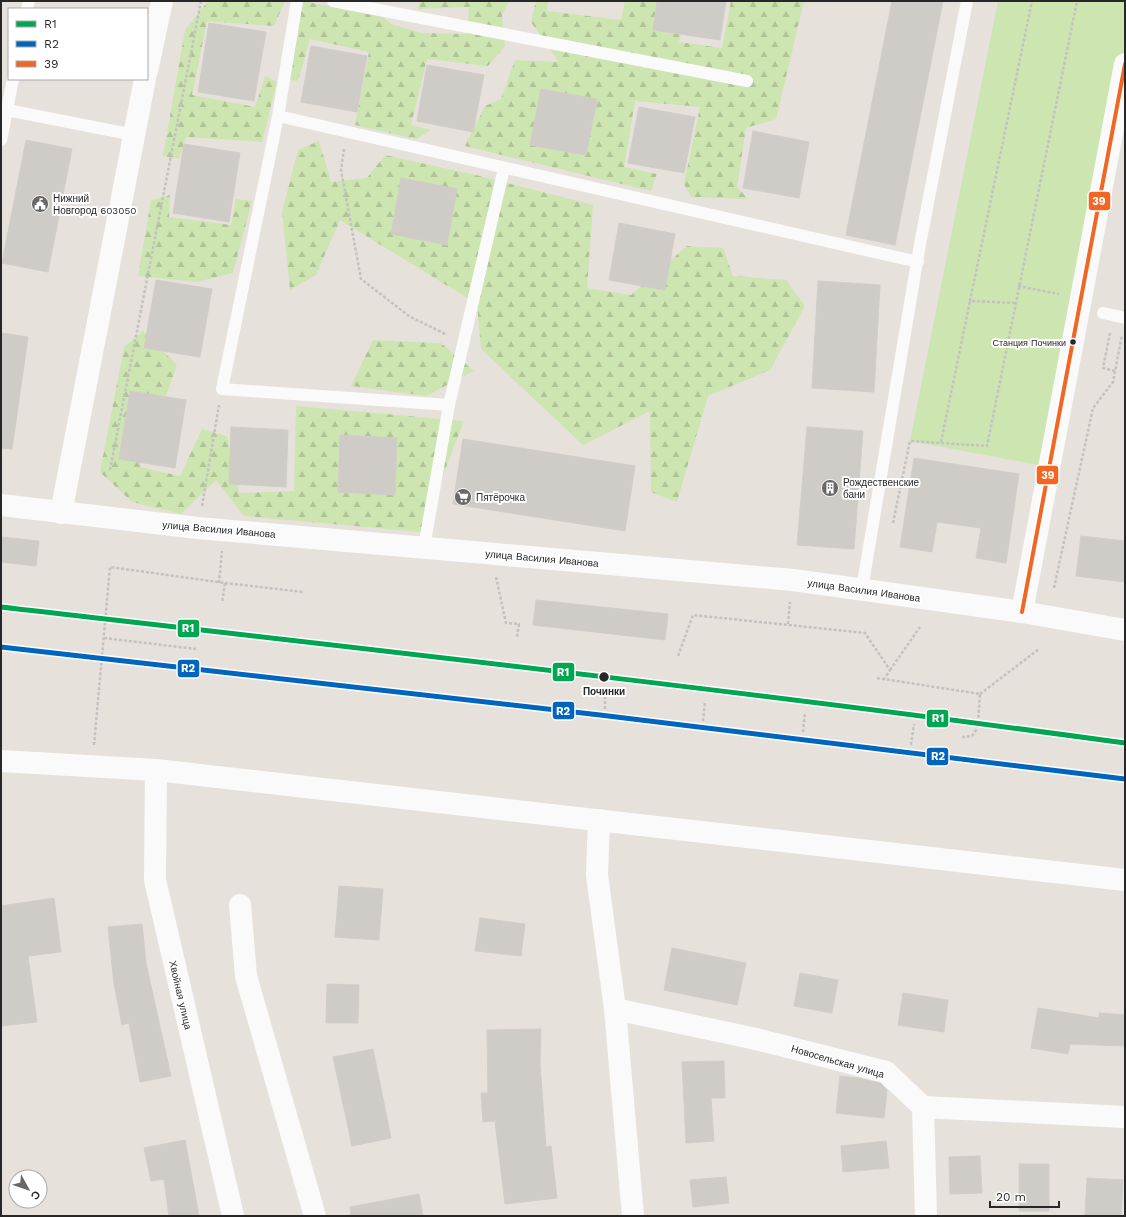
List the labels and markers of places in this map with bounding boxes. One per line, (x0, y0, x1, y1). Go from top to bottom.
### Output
place label: Нижний Новгород 603050 (53, 193, 136, 216)
public building icon: Нижний Новгород 603050 (30, 194, 50, 214)
marker: Станция Починки (1068, 337, 1078, 347)
place label: Станция Починки (992, 338, 1066, 348)
place label: Рождественские бани (843, 477, 920, 500)
building icon: Рождественские бани (820, 478, 840, 498)
supermarket icon: Пятёрочка (453, 487, 473, 507)
place label: Пятёрочка (476, 492, 525, 503)
marker: Починки (597, 670, 611, 684)
place label: Починки (583, 686, 625, 697)

